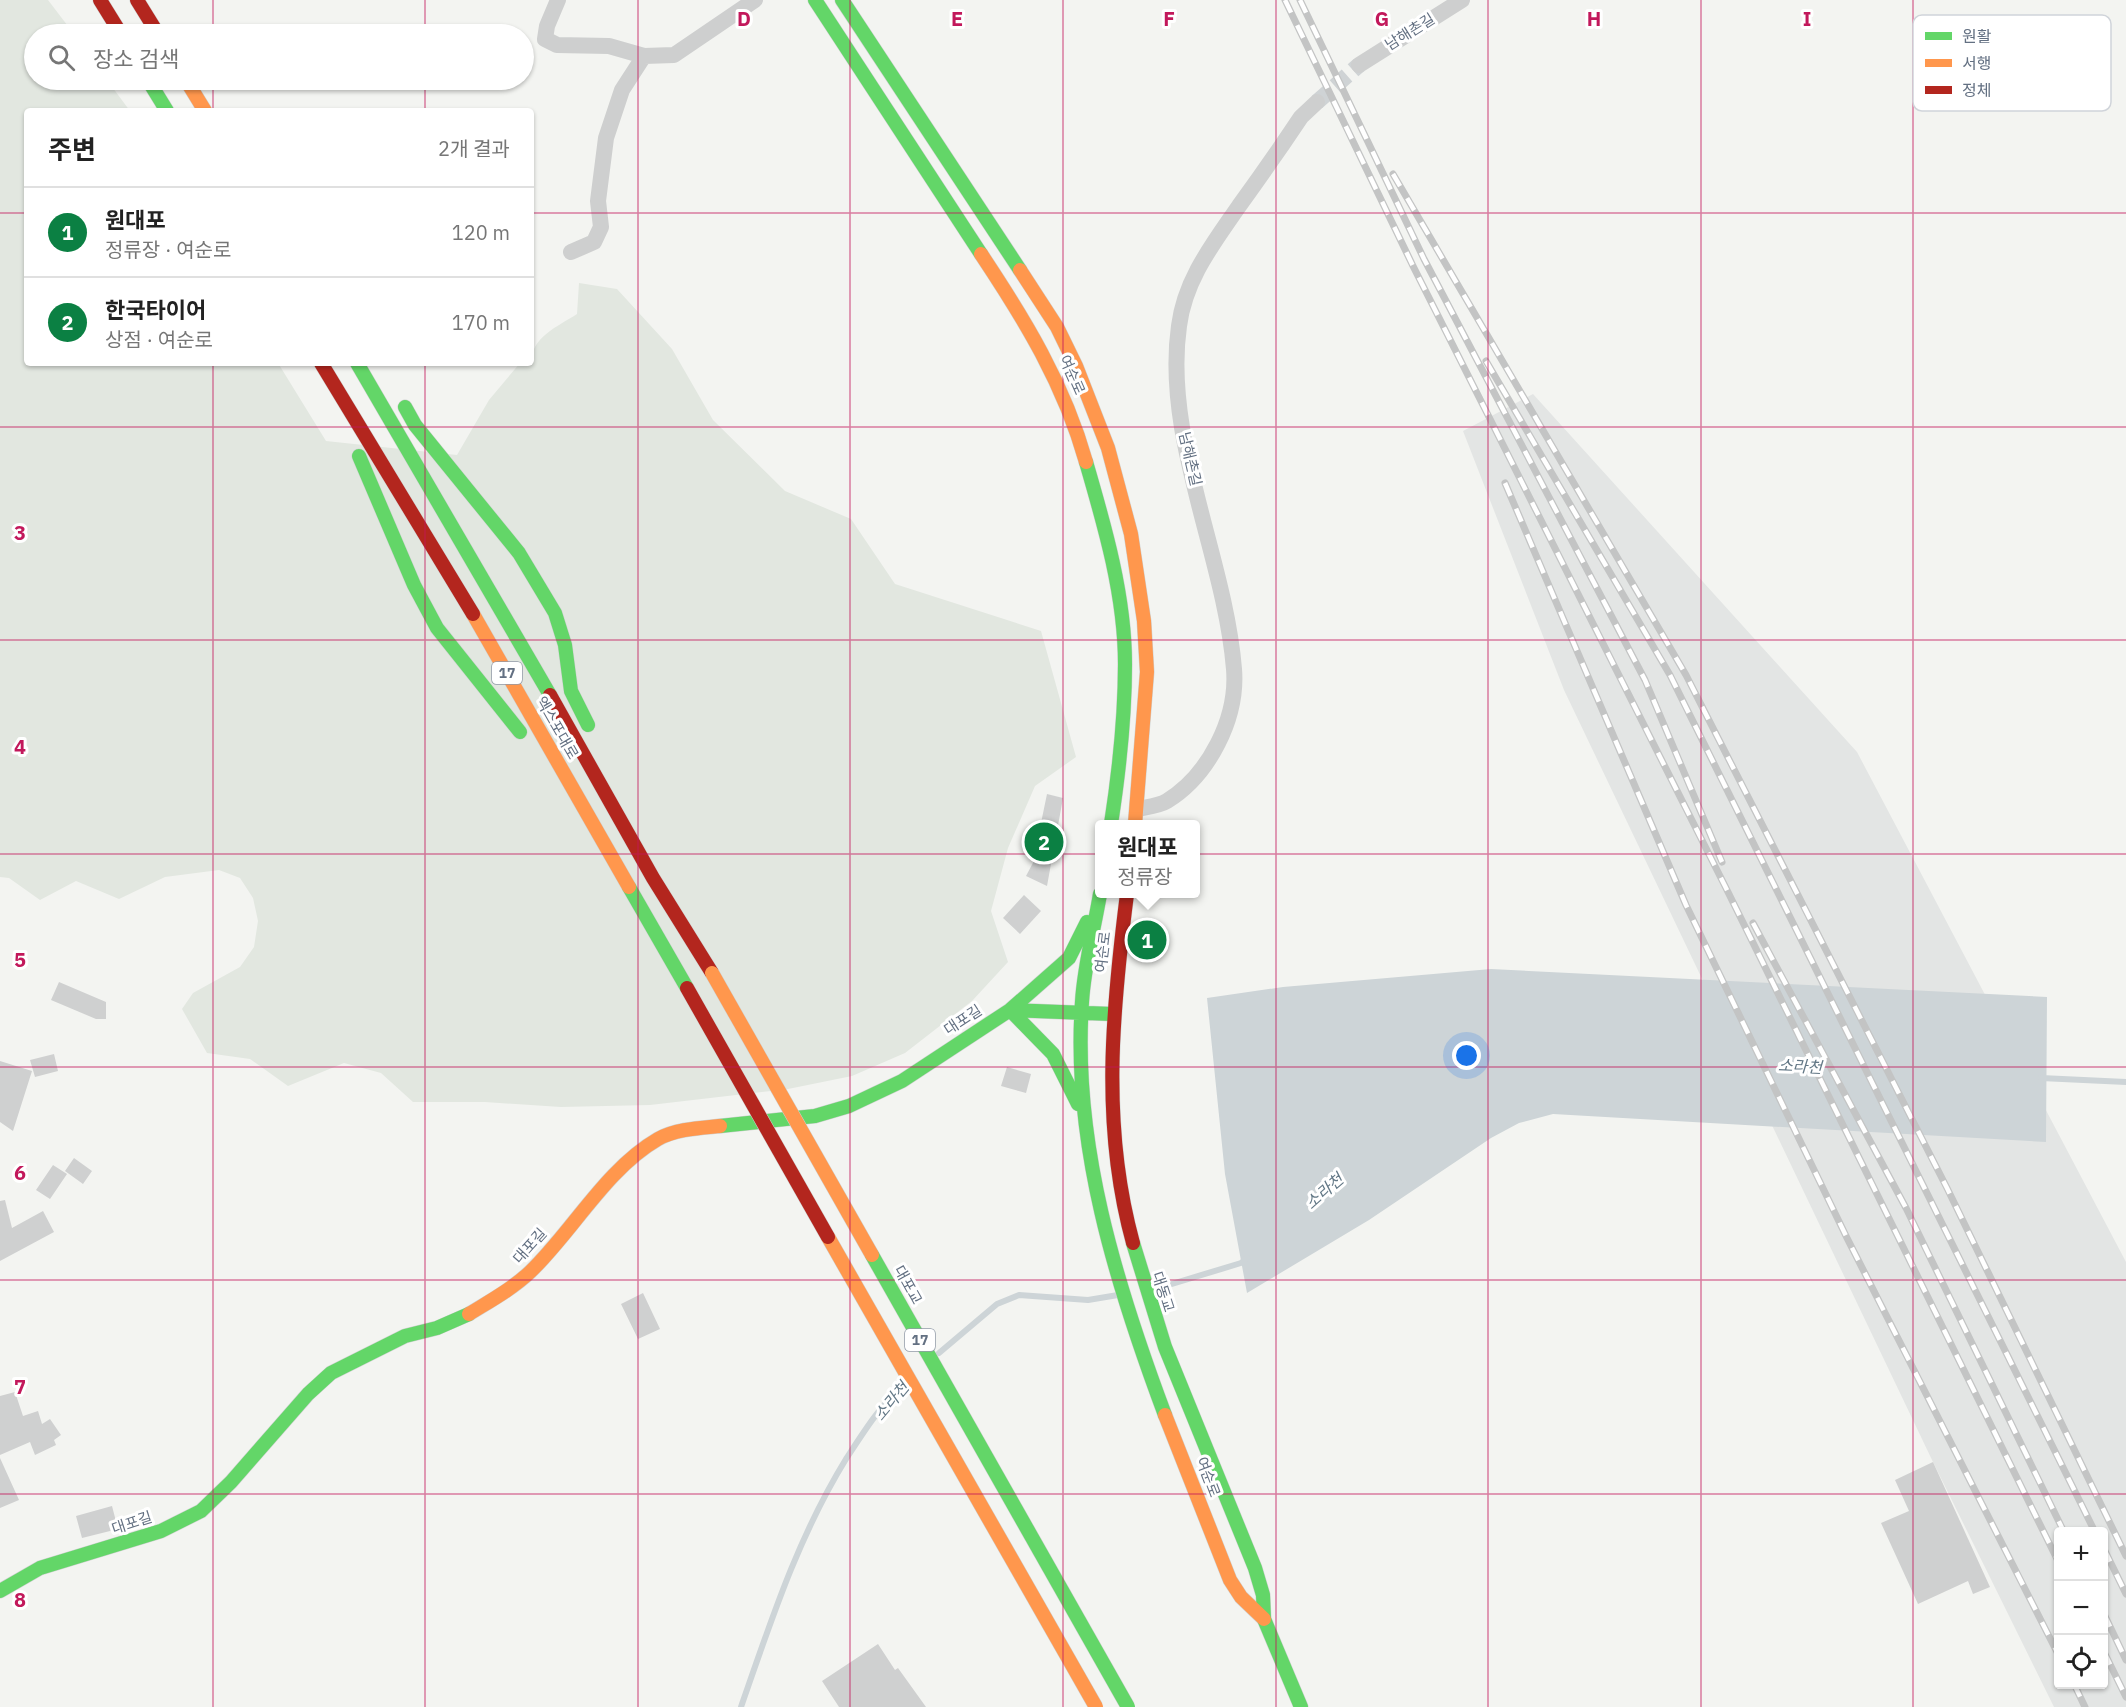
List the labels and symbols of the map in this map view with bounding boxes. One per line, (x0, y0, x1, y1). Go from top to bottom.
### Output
text: D (737, 5, 751, 32)
text: E (951, 5, 963, 32)
text: F (1163, 5, 1175, 32)
text: G (1375, 5, 1389, 32)
text: H (1587, 5, 1601, 32)
text: I (1803, 5, 1811, 32)
street label: 남해촌길 (1381, 9, 1438, 54)
legend (1913, 15, 2111, 111)
text: 원활 (1962, 26, 1992, 46)
text: 서행 (1962, 53, 1991, 73)
text: 정체 (1962, 80, 1991, 100)
street label: 여순로 (1055, 352, 1090, 398)
street label: 남해촌길 (1175, 430, 1206, 488)
text: 3 (14, 519, 26, 546)
road number: 17 (492, 662, 522, 684)
street label: 엑스포대로 (532, 693, 583, 762)
text: 4 (14, 733, 26, 760)
pin: 2 (1024, 820, 1064, 864)
pin: 1 (1128, 918, 1166, 962)
street label: 여순로 (1091, 930, 1114, 974)
text: 5 (14, 946, 26, 973)
street label: 대포길 (940, 1000, 985, 1039)
your location (1452, 1041, 1481, 1070)
water label: 소라천 (1777, 1055, 1825, 1077)
text: 6 (14, 1159, 26, 1186)
water label: 소라천 (1301, 1167, 1349, 1213)
street label: 대포길 (509, 1224, 551, 1267)
street label: 대포교 (890, 1262, 927, 1307)
street label: 대동교 (1148, 1269, 1179, 1314)
road number: 17 (905, 1329, 935, 1351)
text: 7 (14, 1373, 26, 1400)
water label: 소라천 (869, 1376, 914, 1424)
street label: 여순로 (1192, 1454, 1225, 1500)
street label: 대포길 (109, 1507, 154, 1538)
text: 8 (14, 1586, 26, 1613)

